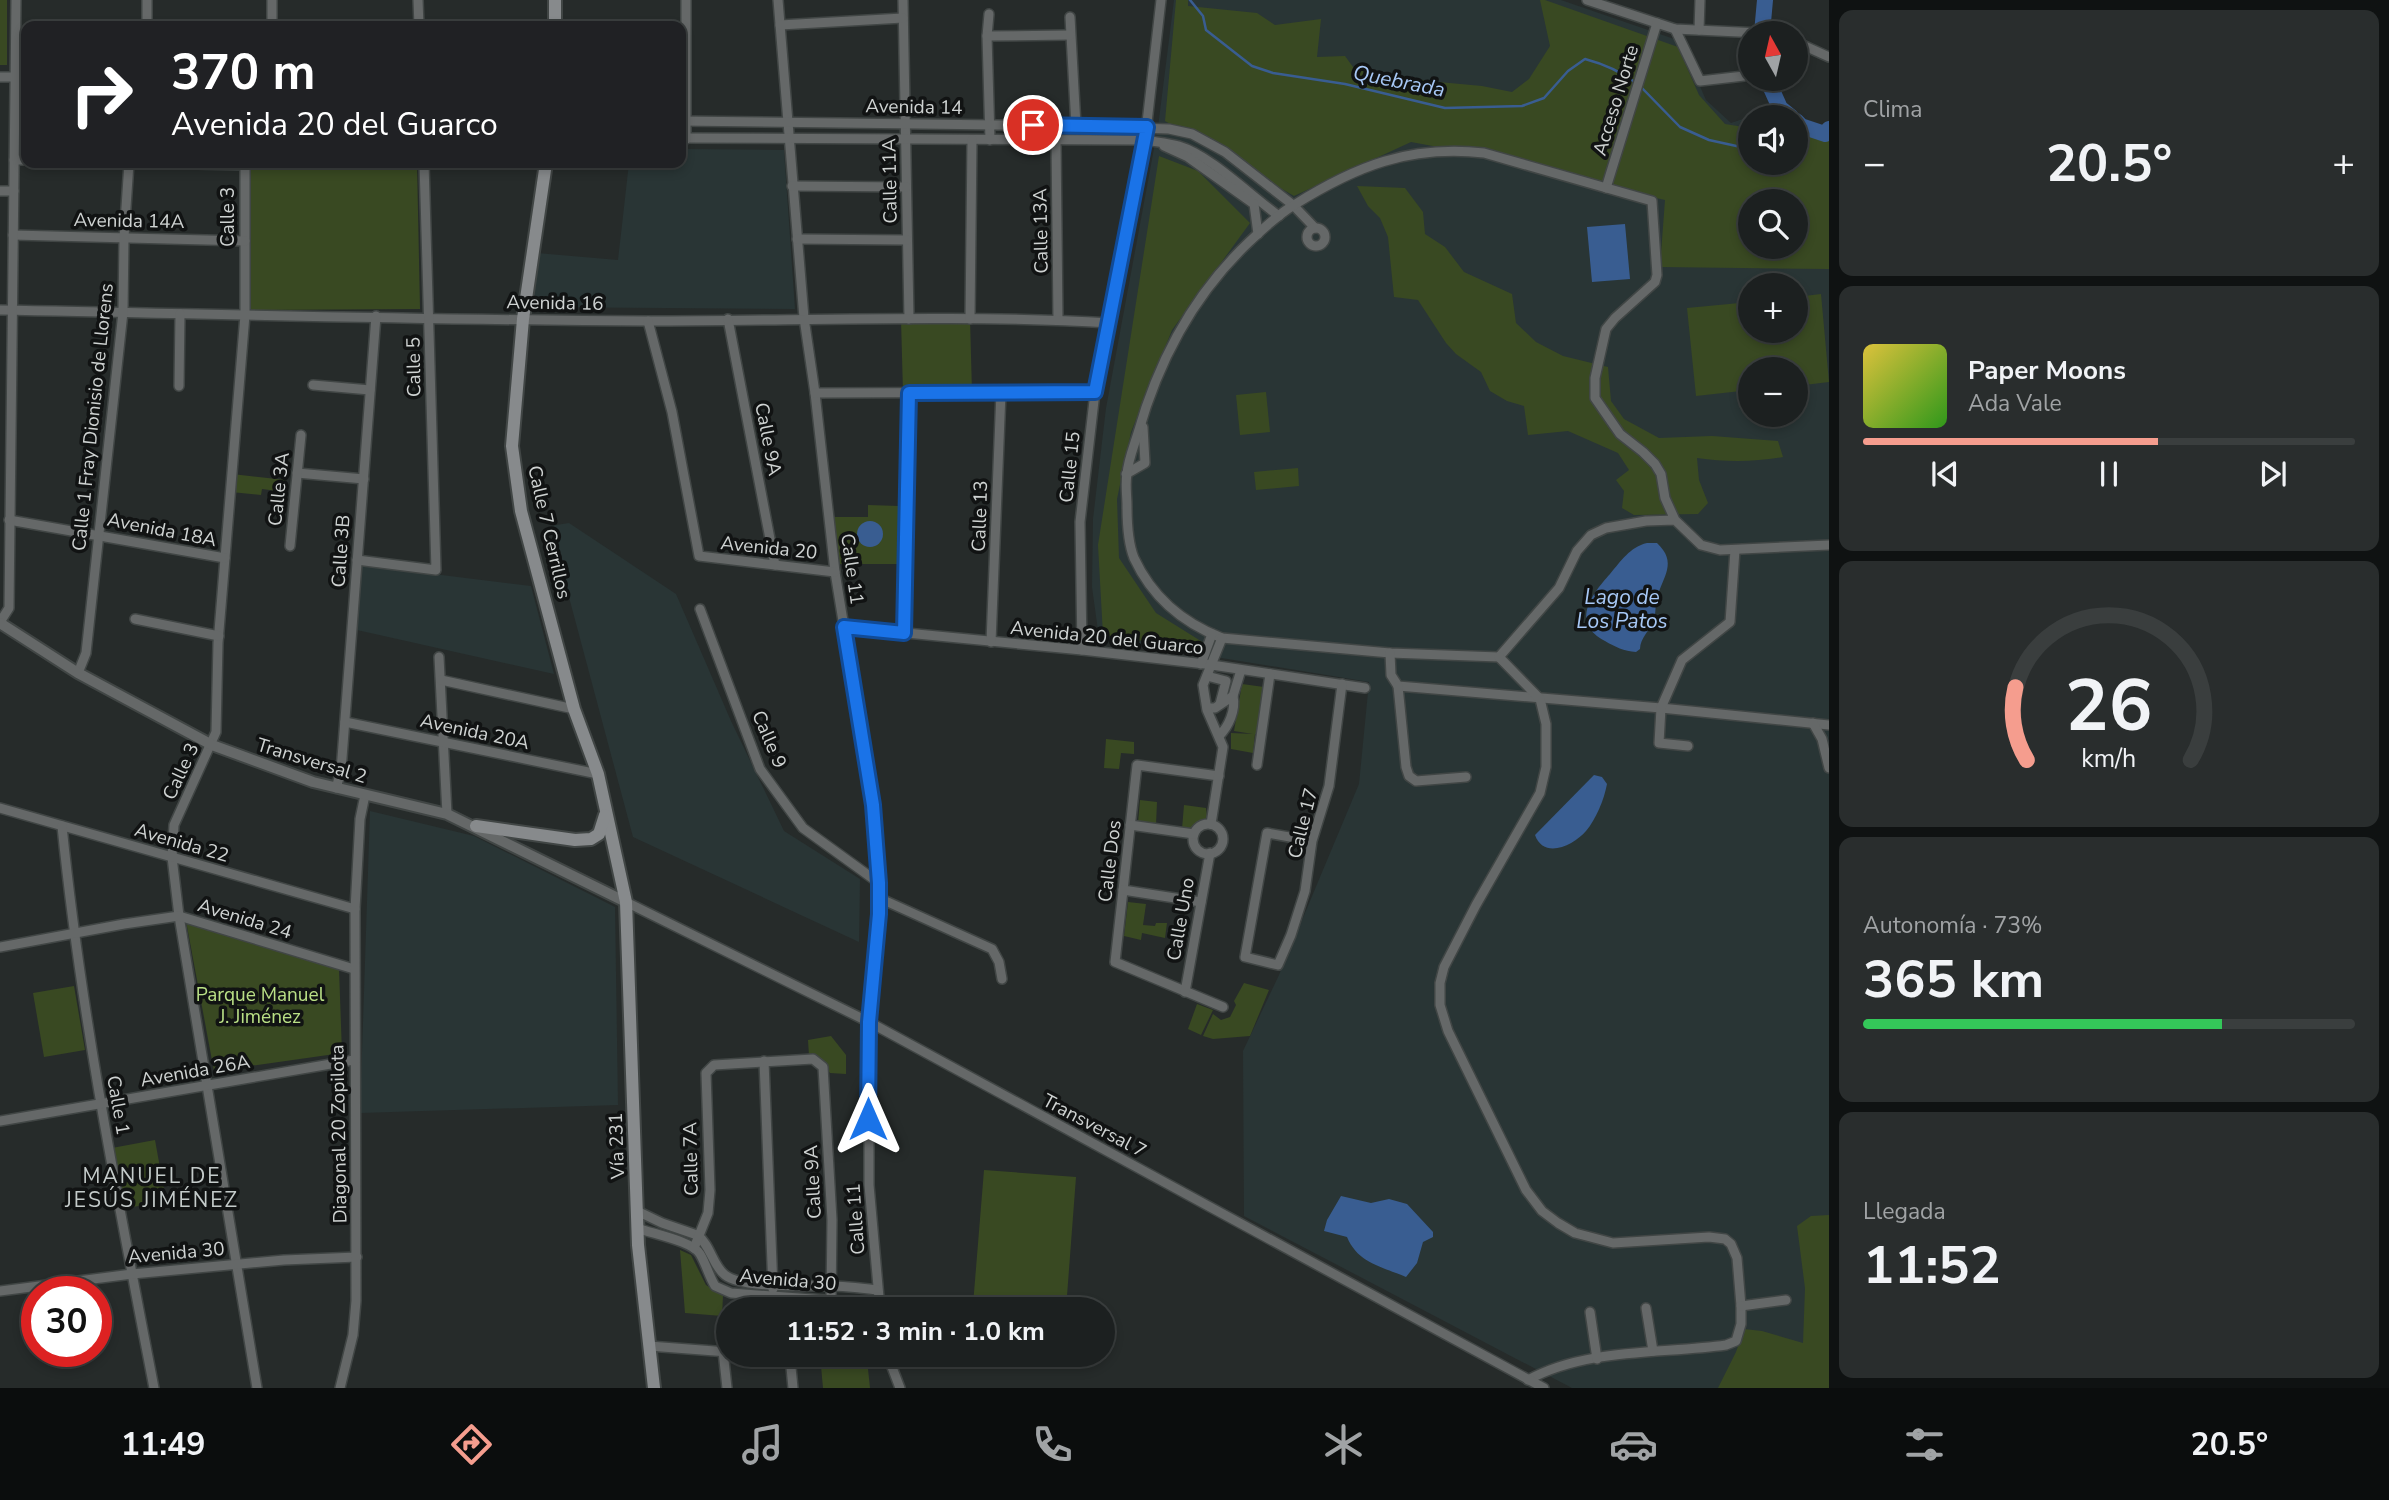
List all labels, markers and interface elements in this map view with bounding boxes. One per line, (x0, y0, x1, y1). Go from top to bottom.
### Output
north arrow (1738, 21, 1808, 91)
map controls (1738, 21, 1808, 427)
text: 370 m (171, 39, 315, 106)
street label: Acceso Norte (1587, 42, 1645, 159)
icon: right (56, 49, 147, 140)
water label: Quebrada (1351, 58, 1447, 104)
street label: Avenida 14 (865, 93, 963, 121)
text: Clima (1863, 94, 1923, 125)
pin (1003, 95, 1063, 155)
text: Avenida 20 del Guarco (171, 103, 498, 146)
button: sound (1738, 105, 1808, 175)
icon: arrive (1014, 106, 1052, 144)
text: 20.5° (2046, 128, 2172, 199)
street label: Calle 11A (876, 138, 904, 224)
text: − (1863, 138, 1886, 189)
text: + (2332, 138, 2355, 189)
street label: Calle 3 (215, 187, 241, 247)
street label: Calle 13A (1027, 188, 1055, 274)
button: search (1738, 189, 1808, 259)
street label: Avenida 14A (73, 207, 185, 235)
button: + (1738, 273, 1808, 343)
street label: Calle 1 Fray Dionisio de Llorens (66, 282, 120, 552)
street label: Avenida 16 (506, 289, 604, 317)
street label: Calle 5 (400, 337, 428, 397)
text: Paper Moons (1968, 353, 2126, 388)
button: − (1738, 357, 1808, 427)
text: Ada Vale (1968, 388, 2062, 419)
street label: Calle 9A (748, 400, 788, 478)
street label: Calle 15 (1053, 430, 1087, 504)
street label: Calle 3A (262, 451, 296, 527)
icon: previous (1926, 455, 1964, 493)
icon: pause (2090, 455, 2128, 493)
icon: next (2254, 455, 2292, 493)
street label: Calle 7 Cerrillos (521, 463, 577, 601)
street label: Calle 13 (966, 480, 994, 552)
street label: Avenida 18A (105, 507, 219, 553)
street label: Calle 3B (325, 514, 357, 588)
street label: Avenida 20 (719, 530, 819, 566)
street label: Calle 11 (834, 532, 870, 606)
water label: Lago de Los Patos (1576, 583, 1668, 635)
street label: Avenida 20 del Guarco (1009, 615, 1205, 661)
text: 26 (2065, 656, 2153, 756)
street label: Calle 9 (745, 707, 793, 772)
street label: Avenida 20A (418, 708, 532, 756)
street label: Transversal 2 (253, 732, 370, 790)
street label: Calle 3 (156, 739, 205, 804)
text: km/h (2081, 742, 2137, 776)
street label: Calle 17 (1282, 785, 1324, 861)
street label: Avenida 22 (131, 817, 232, 869)
street label: Calle Dos (1092, 819, 1128, 904)
street label: Calle Uno (1161, 876, 1201, 963)
street label: Avenida 24 (194, 892, 295, 946)
text: Autonomía · 73% (1863, 910, 2043, 941)
text: 365 km (1863, 944, 2044, 1015)
park label: Parque Manuel J. Jiménez (196, 982, 325, 1030)
street label: Diagonal 20 Zopilota (324, 1044, 354, 1224)
street label: Avenida 26A (138, 1049, 252, 1093)
street label: Calle 1 (100, 1073, 136, 1137)
position arrow (831, 1082, 905, 1156)
street label: Transversal 7 (1038, 1088, 1151, 1164)
street label: Vía 231 (603, 1112, 631, 1181)
street label: Calle 7A (677, 1122, 705, 1196)
street label: Calle 9A (798, 1144, 828, 1220)
district label: MANUEL DE JESÚS JIMÉNEZ (64, 1162, 239, 1214)
street label: Calle 11 (841, 1182, 871, 1255)
text: Llegada (1863, 1196, 1946, 1227)
text: 11:52 (1863, 1230, 2001, 1301)
street label: Avenida 30 (127, 1236, 226, 1270)
street label: Avenida 30 (738, 1263, 837, 1297)
speed limit sign: 30 (21, 1276, 112, 1367)
text: 11:52 · 3 min · 1.0 km (786, 1314, 1045, 1349)
icon: directions (447, 1420, 496, 1469)
icon: music (738, 1420, 787, 1469)
icon: phone (1028, 1420, 1077, 1469)
icon: climate (1319, 1420, 1368, 1469)
icon: car (1609, 1420, 1658, 1469)
icon: filters (1900, 1420, 1949, 1469)
text: 11:49 (121, 1423, 206, 1466)
text: 20.5° (2190, 1423, 2268, 1466)

